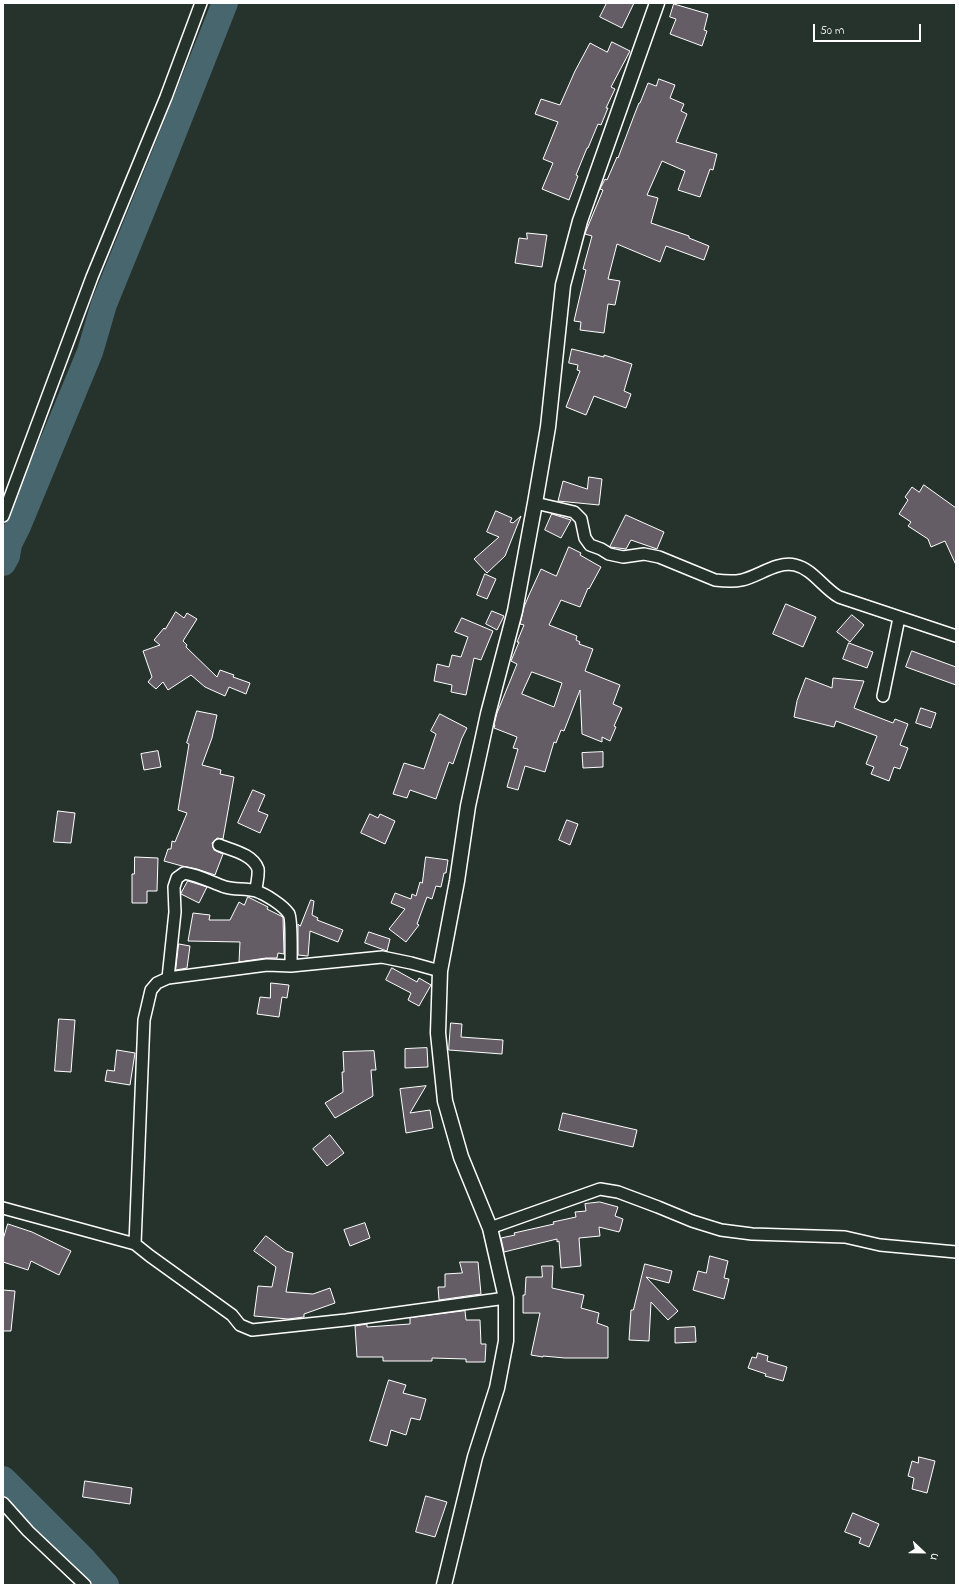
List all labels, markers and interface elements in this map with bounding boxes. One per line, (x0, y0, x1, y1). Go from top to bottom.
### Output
scale bar (815, 16, 923, 42)
text: 50 m (820, 22, 844, 40)
north arrow (903, 1532, 943, 1572)
text: U (925, 1550, 943, 1563)

